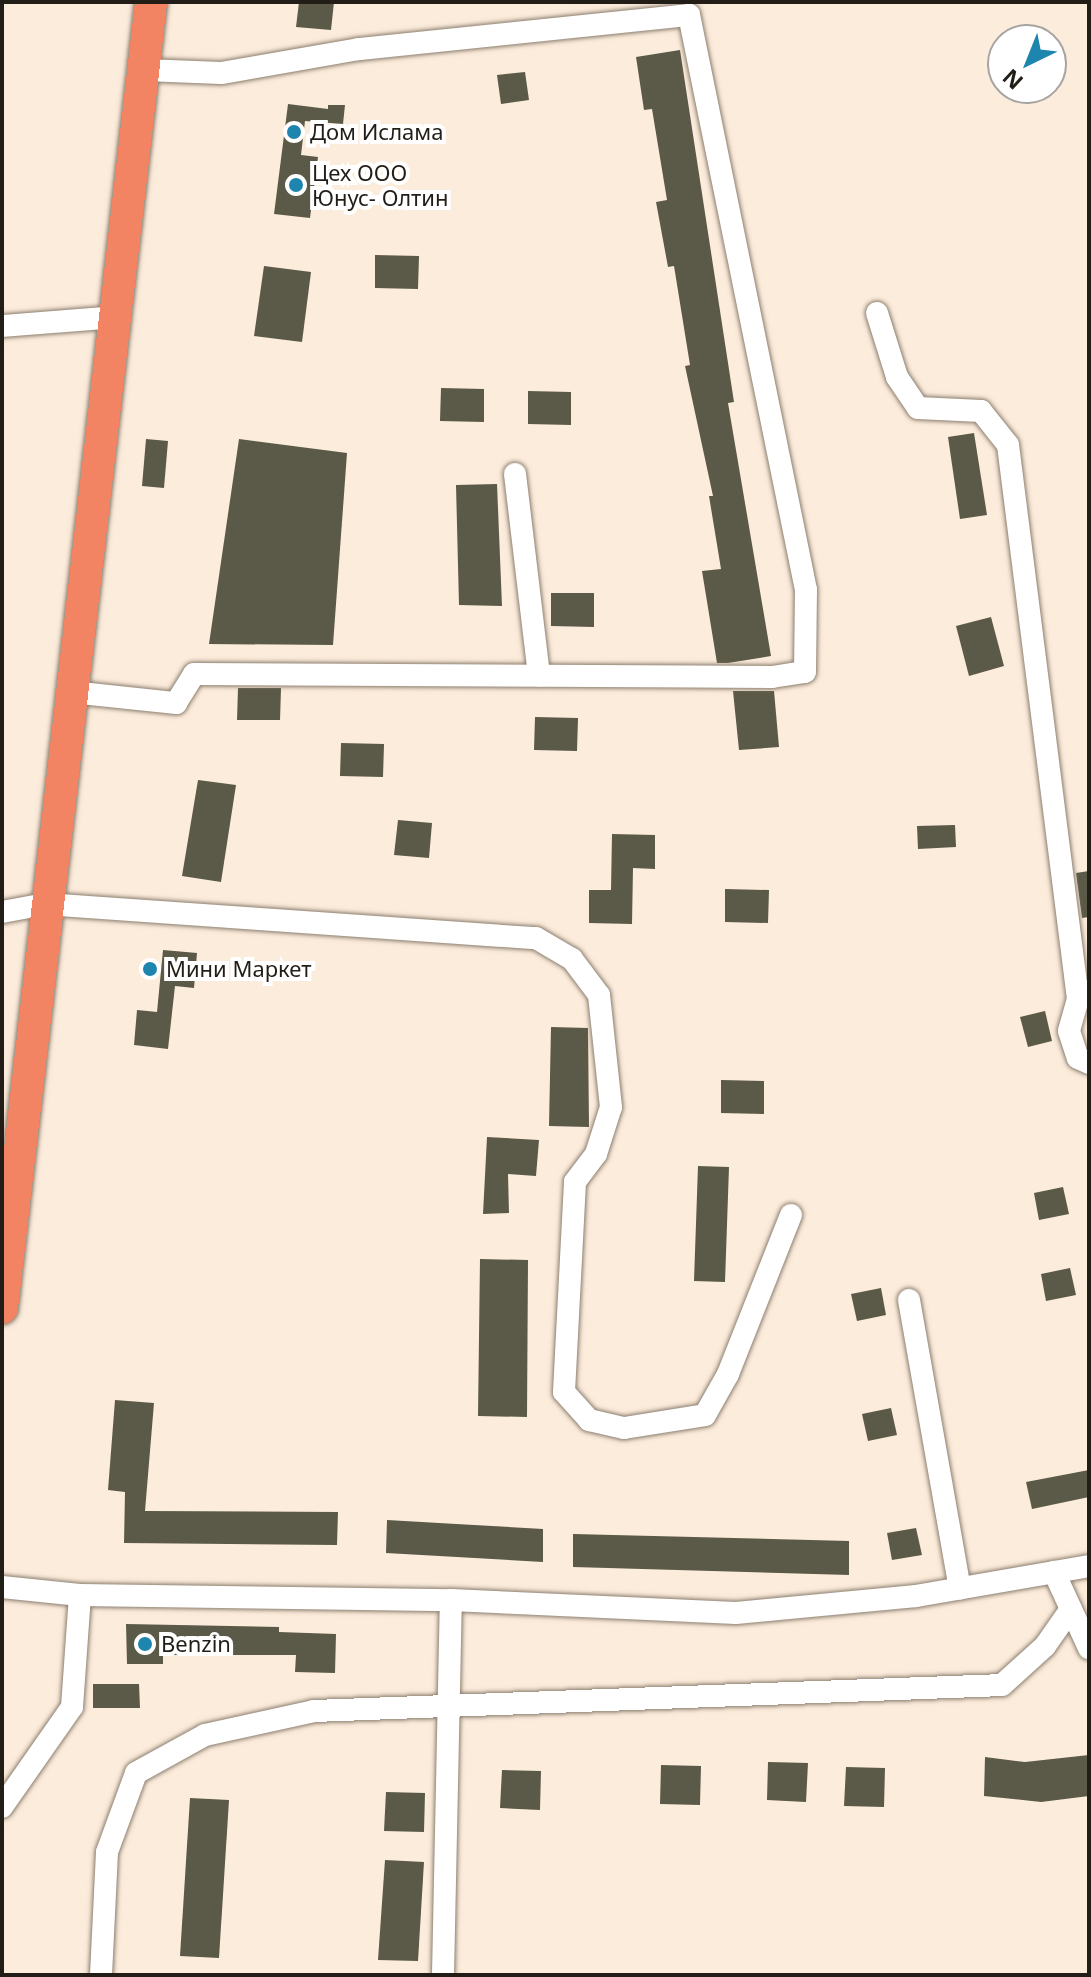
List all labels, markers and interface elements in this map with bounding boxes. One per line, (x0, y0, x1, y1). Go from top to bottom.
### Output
north arrow (987, 24, 1067, 104)
text: N (995, 63, 1029, 97)
place label: Дом Ислама (310, 119, 443, 145)
marker: Дом Ислама (285, 123, 303, 141)
place label: Цех ООО Юнус- Олтин (312, 159, 449, 210)
marker: Цех ООО Юнус- Олтин (287, 176, 305, 194)
place label: Мини Маркет (166, 956, 311, 982)
marker: Мини Маркет (141, 960, 159, 978)
place label: Benzin (161, 1631, 231, 1657)
marker: Benzin (136, 1635, 154, 1653)

